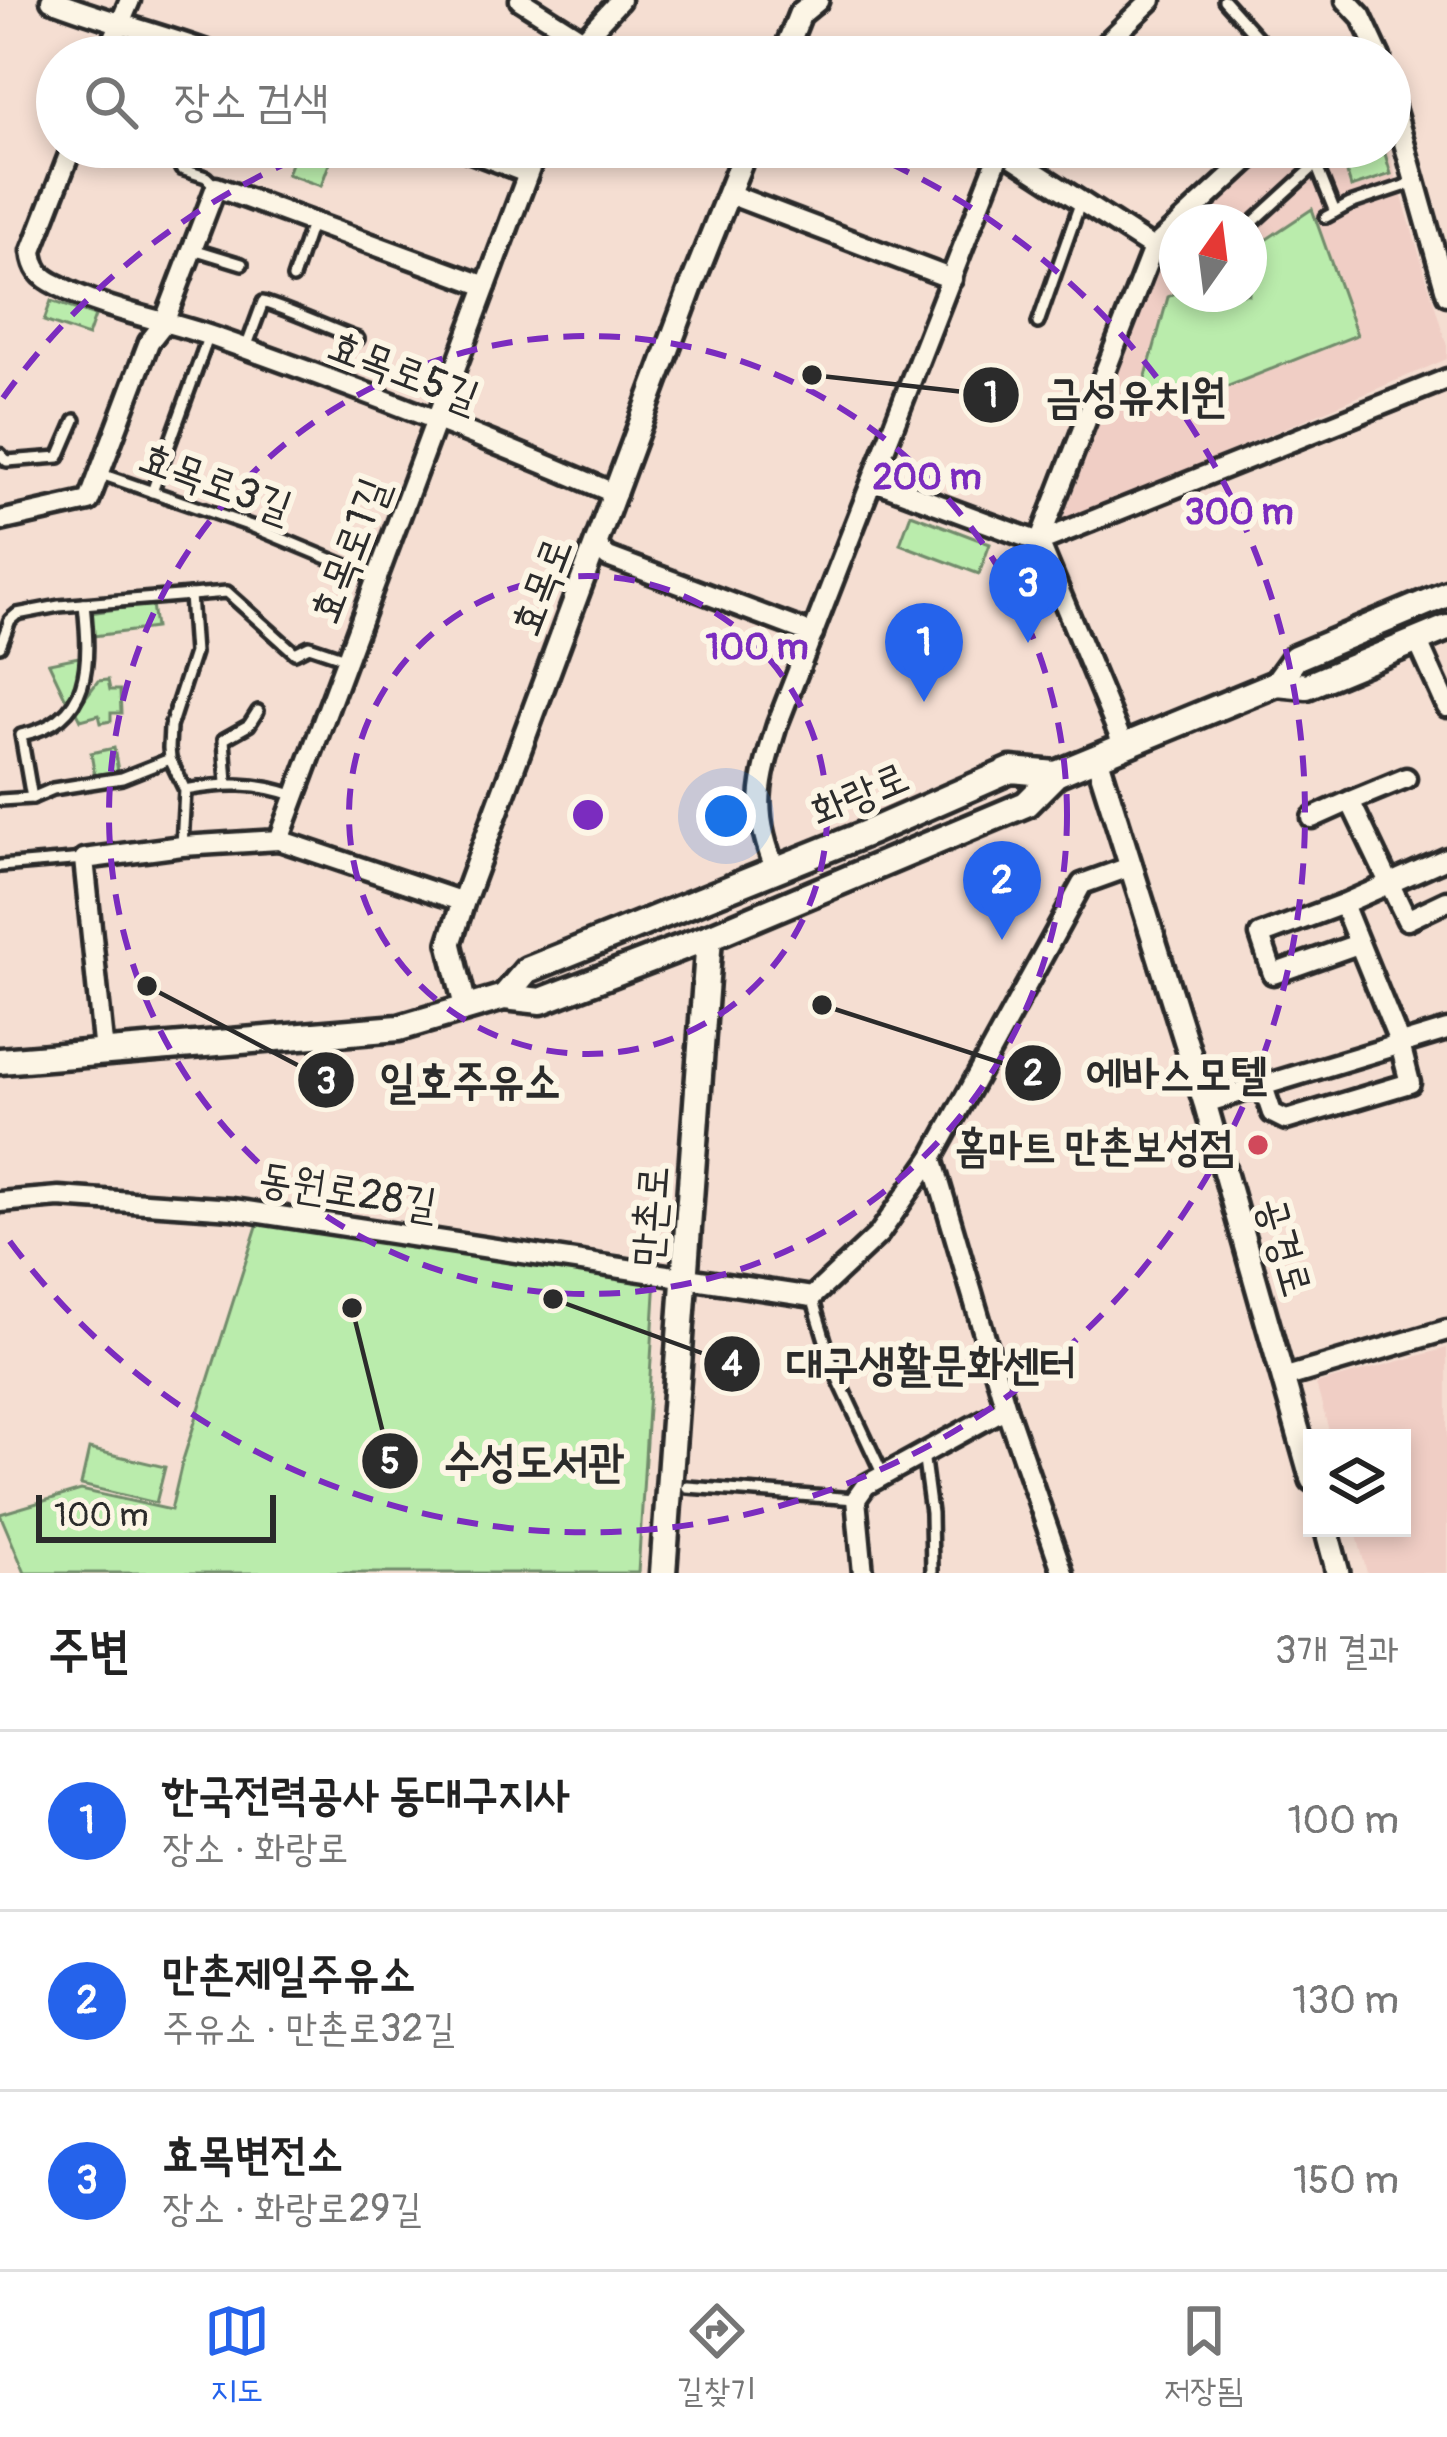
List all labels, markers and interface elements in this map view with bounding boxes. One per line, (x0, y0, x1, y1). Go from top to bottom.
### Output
search box (36, 36, 1411, 168)
icon: search (78, 69, 144, 135)
text: 장소 검색 (174, 74, 329, 130)
north arrow (1159, 204, 1267, 312)
street label: 효목로5길 (320, 319, 486, 424)
callout: 금성유치원 (961, 354, 1250, 435)
text: 금성유치원 (1045, 369, 1227, 425)
text: 1 (984, 373, 998, 418)
street label: 효목로3길 (132, 431, 299, 534)
text: 200 m (872, 455, 982, 500)
street label: 효목로1길 (298, 471, 401, 631)
text: 300 m (1184, 490, 1294, 535)
street label: 효목로 (499, 530, 584, 643)
pin: 3 (989, 544, 1067, 643)
pin: 1 (885, 603, 963, 702)
text: 100 m (705, 625, 809, 670)
street label: 화랑로 (803, 751, 917, 839)
your location (696, 786, 756, 846)
centre of rings (567, 794, 609, 836)
pin: 2 (963, 841, 1041, 940)
callout: 에바스모텔 (1003, 1032, 1292, 1113)
callout: 일호주유소 (296, 1040, 585, 1121)
text: 에바스모텔 (1086, 1047, 1268, 1103)
text: 2 (1023, 1051, 1043, 1096)
text: 일호주유소 (379, 1054, 561, 1110)
text: 3 (316, 1059, 336, 1104)
place label: 홈마트 만촌보성점 (955, 1121, 1234, 1173)
marker: 홈마트 만촌보성점 (1245, 1132, 1271, 1158)
street label: 동원로28길 (255, 1152, 441, 1232)
street label: 만촌로 (622, 1164, 680, 1269)
street label: 공경로 (1245, 1191, 1323, 1302)
callout: 대구생활문화센터 (702, 1323, 1100, 1404)
text: 대구생활문화센터 (786, 1337, 1076, 1393)
text: 4 (722, 1342, 743, 1387)
callout: 수성도서관 (360, 1420, 649, 1501)
map controls (1303, 1429, 1411, 1537)
button: layers (1303, 1429, 1411, 1537)
text: 수성도서관 (443, 1434, 625, 1490)
text: 5 (380, 1439, 400, 1484)
scale bar (36, 1489, 276, 1542)
text: 100 m (54, 1495, 148, 1536)
text: 주변 (48, 1619, 130, 1683)
text: 3개 결과 (1275, 1626, 1399, 1675)
text: 한국전력공사 동대구지사 (162, 1767, 570, 1823)
text: 1 (79, 1796, 95, 1845)
text: 100 m (1287, 1796, 1399, 1845)
text: 장소 · 화랑로 (162, 1824, 348, 1873)
text: 만촌제일주유소 (162, 1947, 415, 2003)
text: 2 (76, 1976, 98, 2025)
text: 130 m (1292, 1976, 1399, 2025)
text: 주유소 · 만촌로32길 (162, 2004, 455, 2053)
text: 효목변전소 (162, 2127, 343, 2183)
text: 3 (76, 2156, 98, 2205)
text: 150 m (1293, 2156, 1399, 2205)
text: 장소 · 화랑로29길 (162, 2184, 422, 2233)
tab: 지도 (204, 2298, 270, 2412)
tab: 길찾기 (677, 2298, 757, 2412)
tab: 저장됨 (1164, 2298, 1243, 2412)

